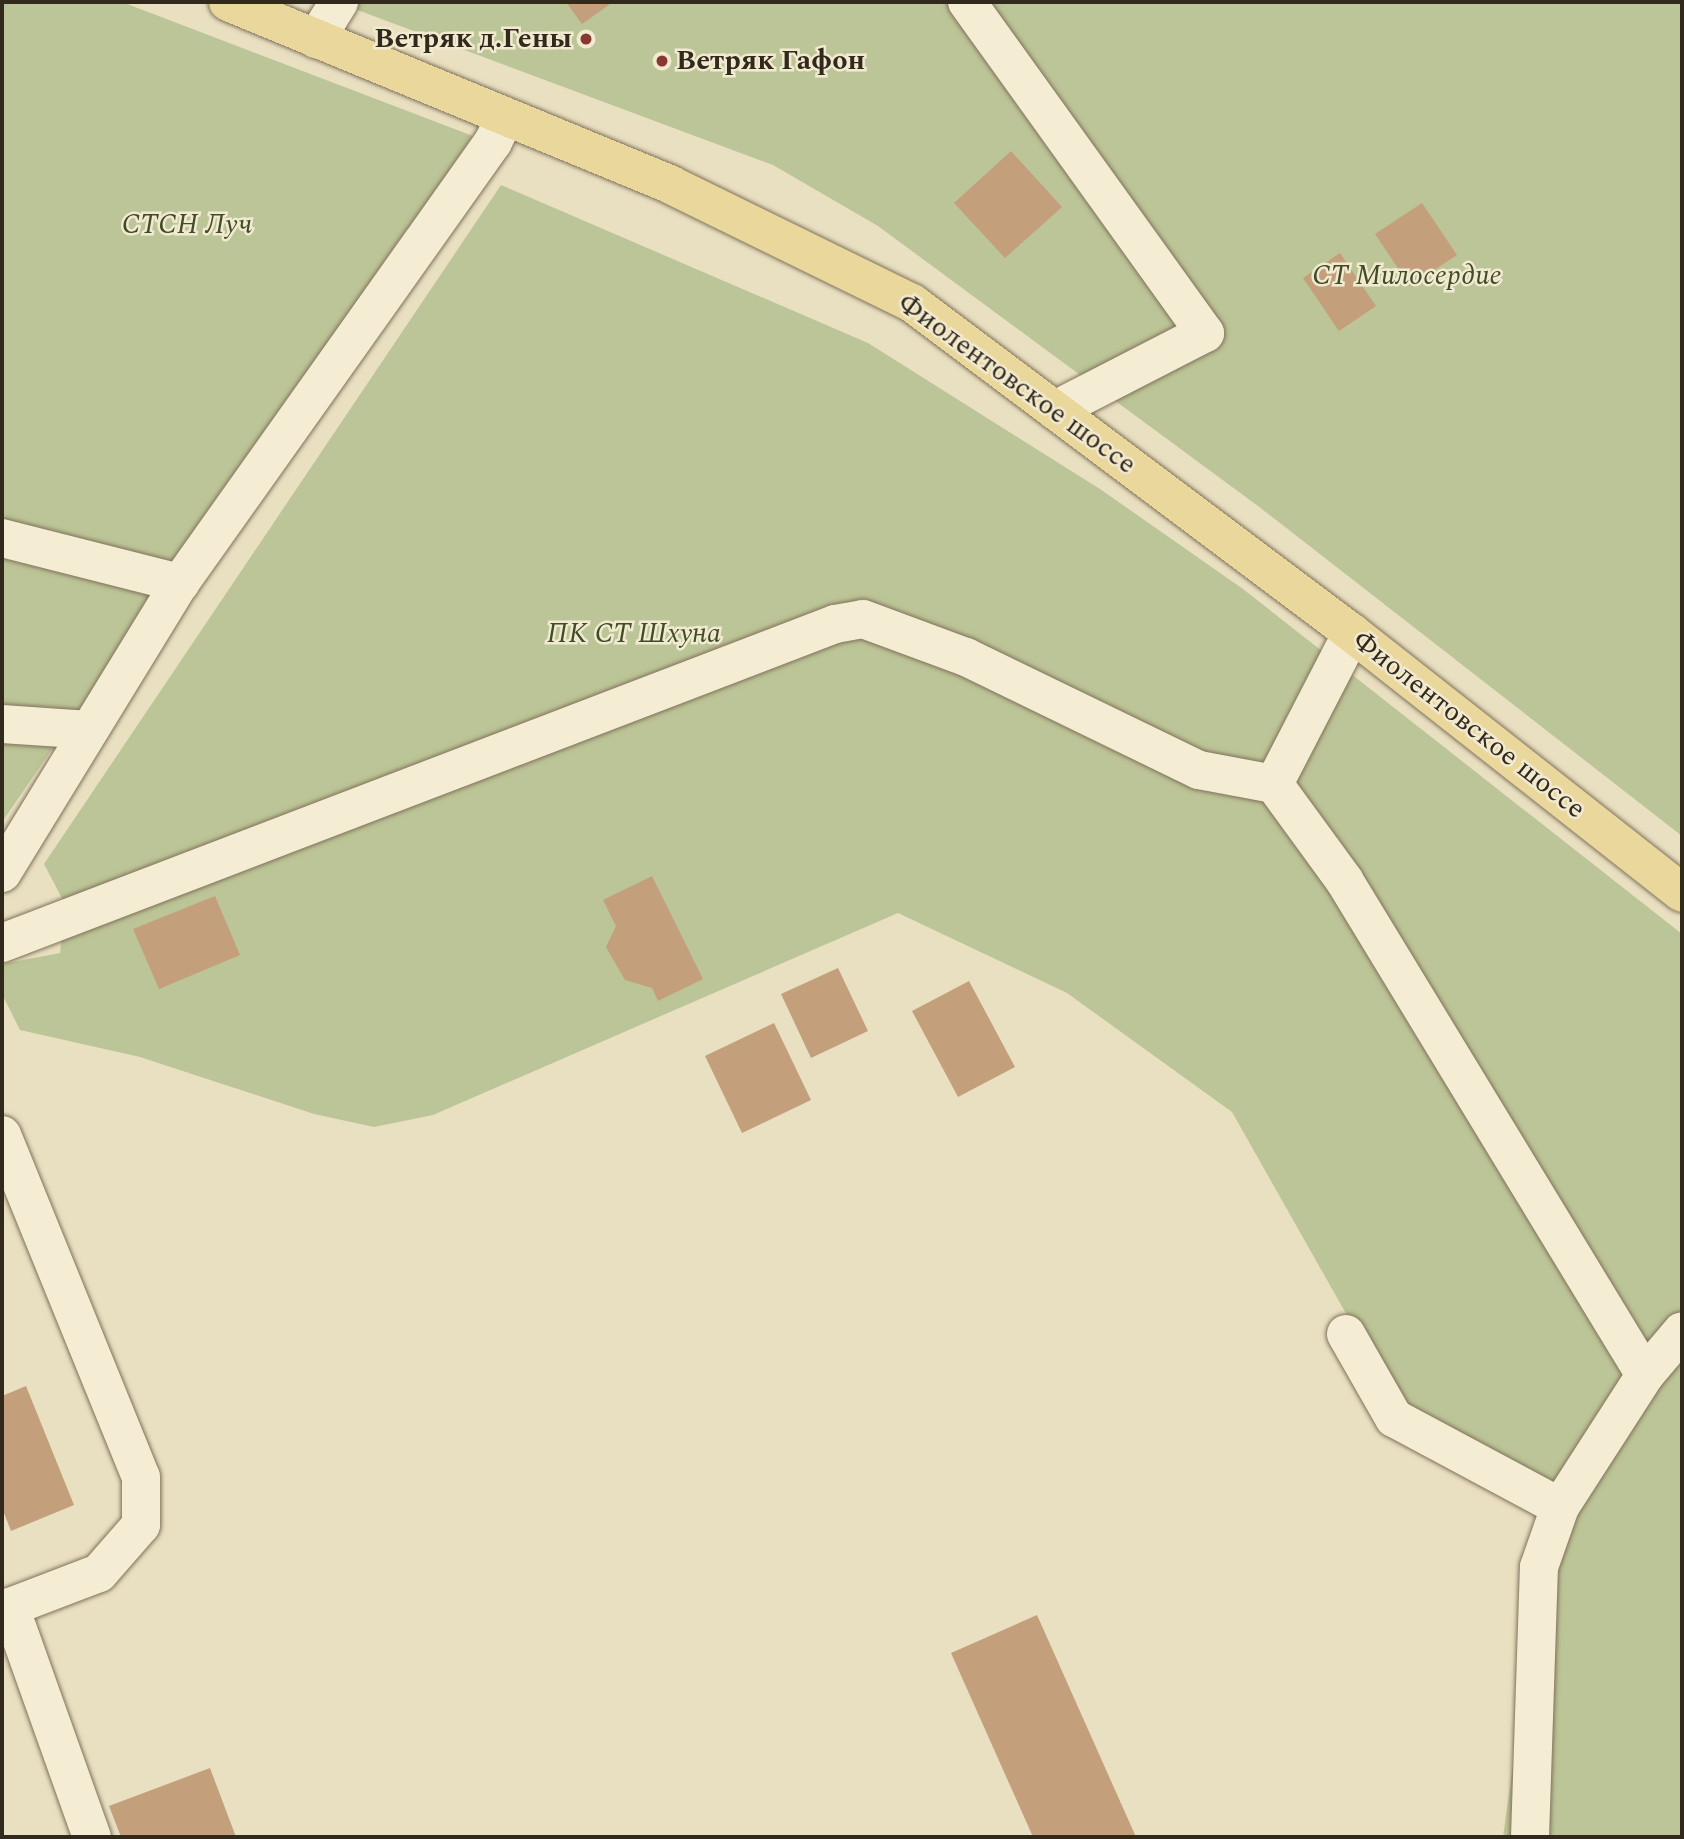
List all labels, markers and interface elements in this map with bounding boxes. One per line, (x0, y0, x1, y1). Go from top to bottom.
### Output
place label: Ветряк д.Гены (374, 22, 572, 56)
marker: Ветряк д.Гены (578, 31, 594, 47)
place label: Ветряк Гафон (676, 44, 865, 78)
marker: Ветряк Гафон (654, 53, 670, 69)
park label: СТСН Луч (122, 208, 252, 242)
park label: СТ Милосердие (1312, 259, 1502, 293)
street label: Фиолентовское шоссе (892, 286, 1142, 482)
park label: ПК СТ Шхуна (547, 617, 721, 651)
street label: Фиолентовское шоссе (1346, 624, 1592, 826)

